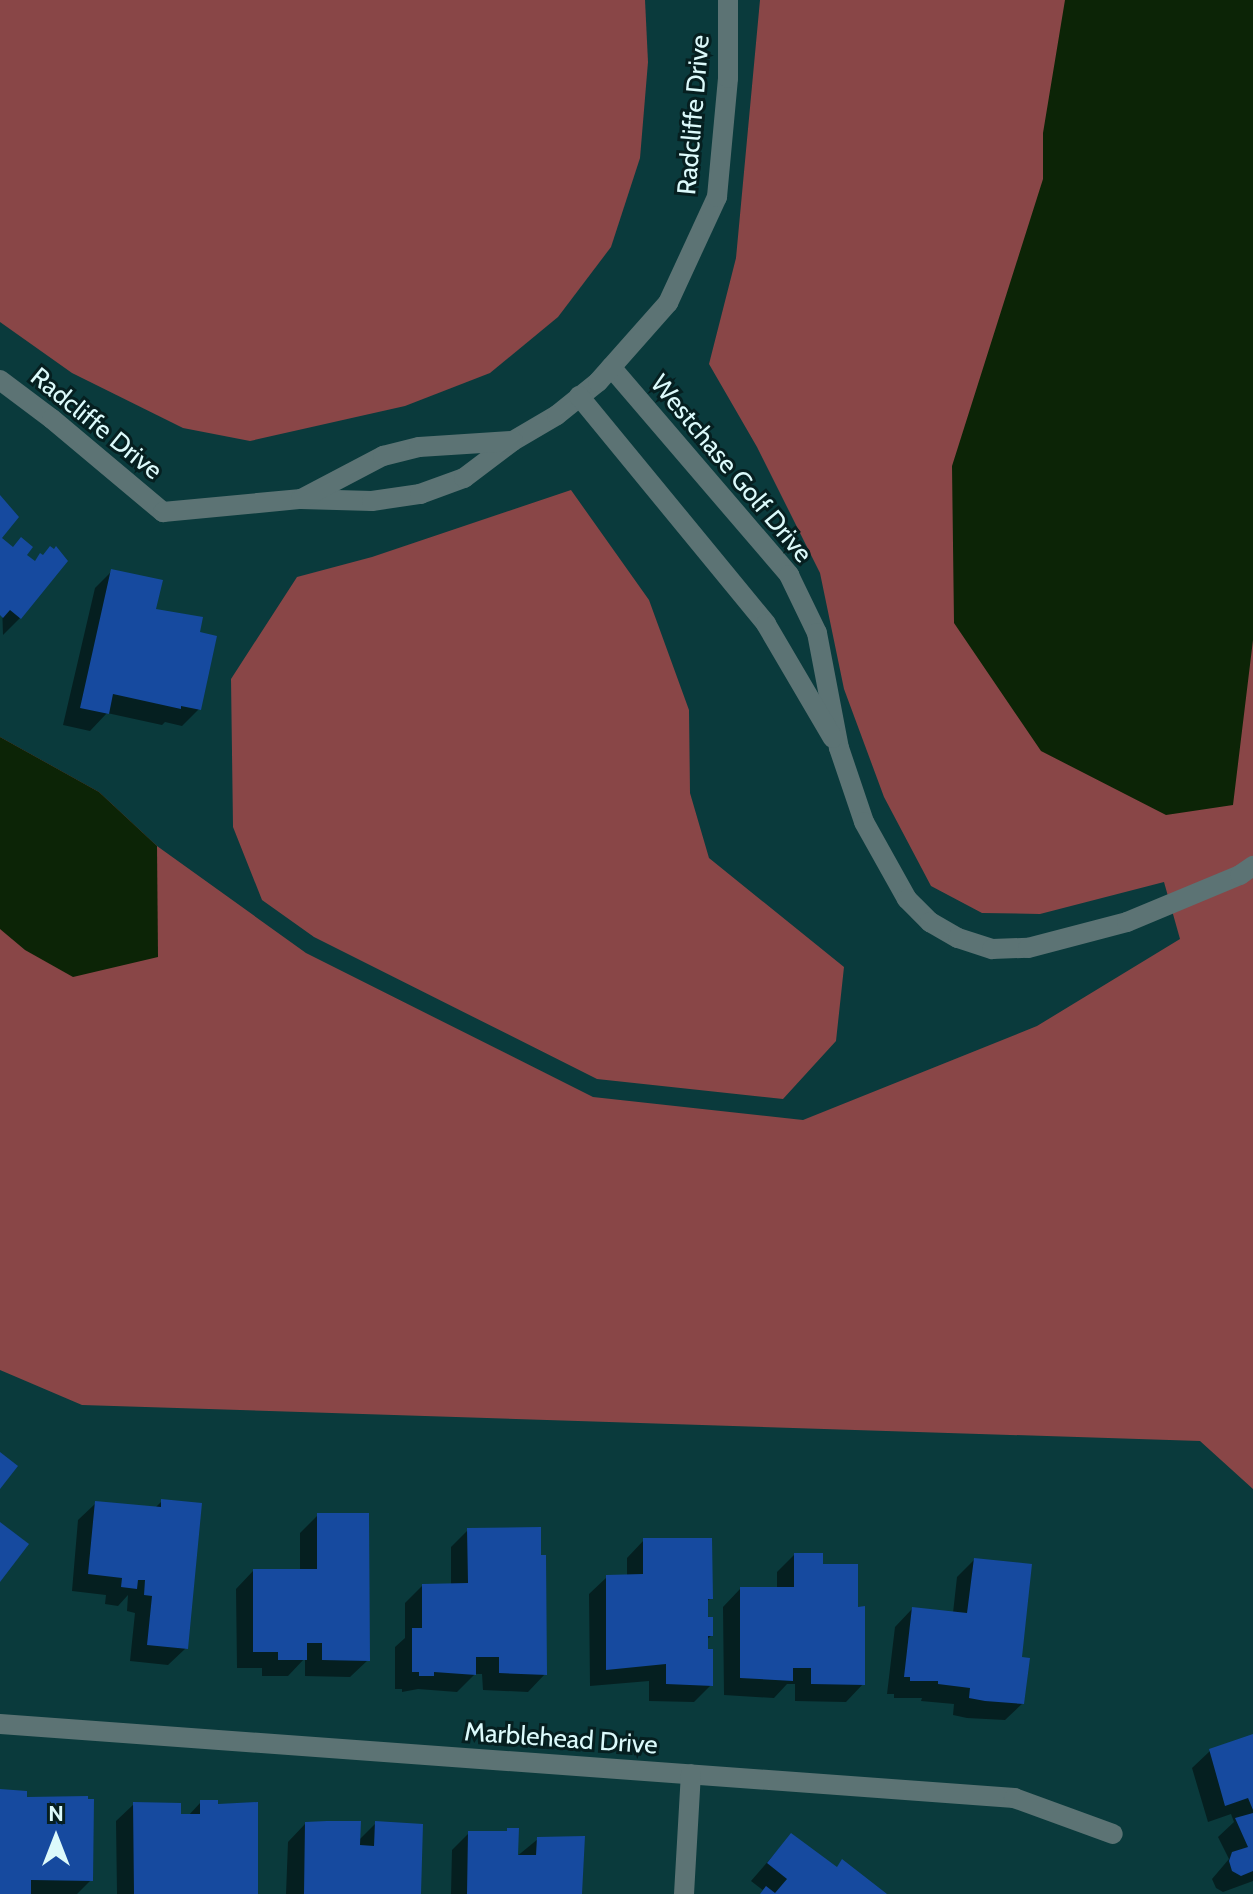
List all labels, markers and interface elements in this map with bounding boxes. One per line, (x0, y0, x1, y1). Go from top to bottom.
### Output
street label: Radcliffe Drive (671, 34, 717, 196)
street label: Radcliffe Drive (24, 361, 168, 487)
street label: Westchase Golf Drive (643, 369, 819, 569)
street label: Marblehead Drive (463, 1717, 659, 1761)
north arrow (16, 1798, 96, 1878)
text: N (48, 1800, 64, 1827)

